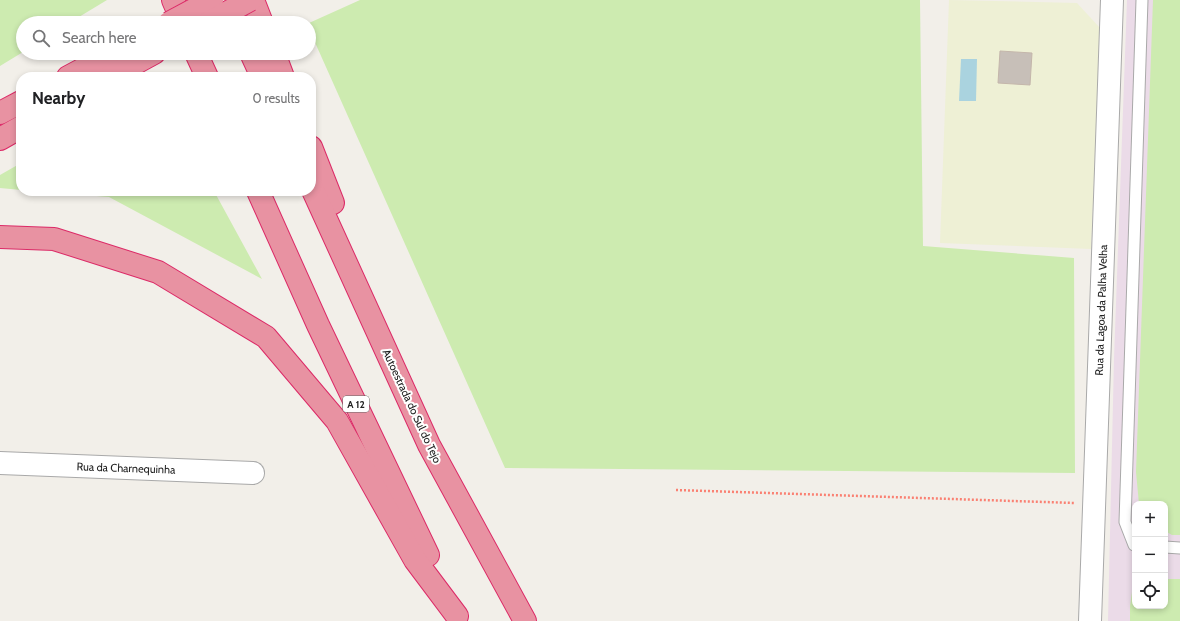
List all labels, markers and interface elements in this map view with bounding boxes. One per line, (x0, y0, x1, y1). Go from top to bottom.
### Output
search box (16, 16, 316, 60)
icon: search (30, 27, 52, 49)
text: Search here (62, 29, 137, 47)
text: Nearby (32, 88, 85, 108)
text: 0 results (252, 90, 300, 106)
street label: Rua da Lagoa da Palha Velha (1092, 244, 1110, 376)
street label: Autoestrada do Sul do Tejo (379, 347, 445, 465)
road number: A 12 (343, 396, 369, 412)
street label: Rua da Charnequinha (76, 459, 176, 477)
map controls (1132, 501, 1168, 609)
button: + (1132, 501, 1168, 537)
button: − (1132, 537, 1168, 573)
button: locate (1132, 573, 1168, 609)

